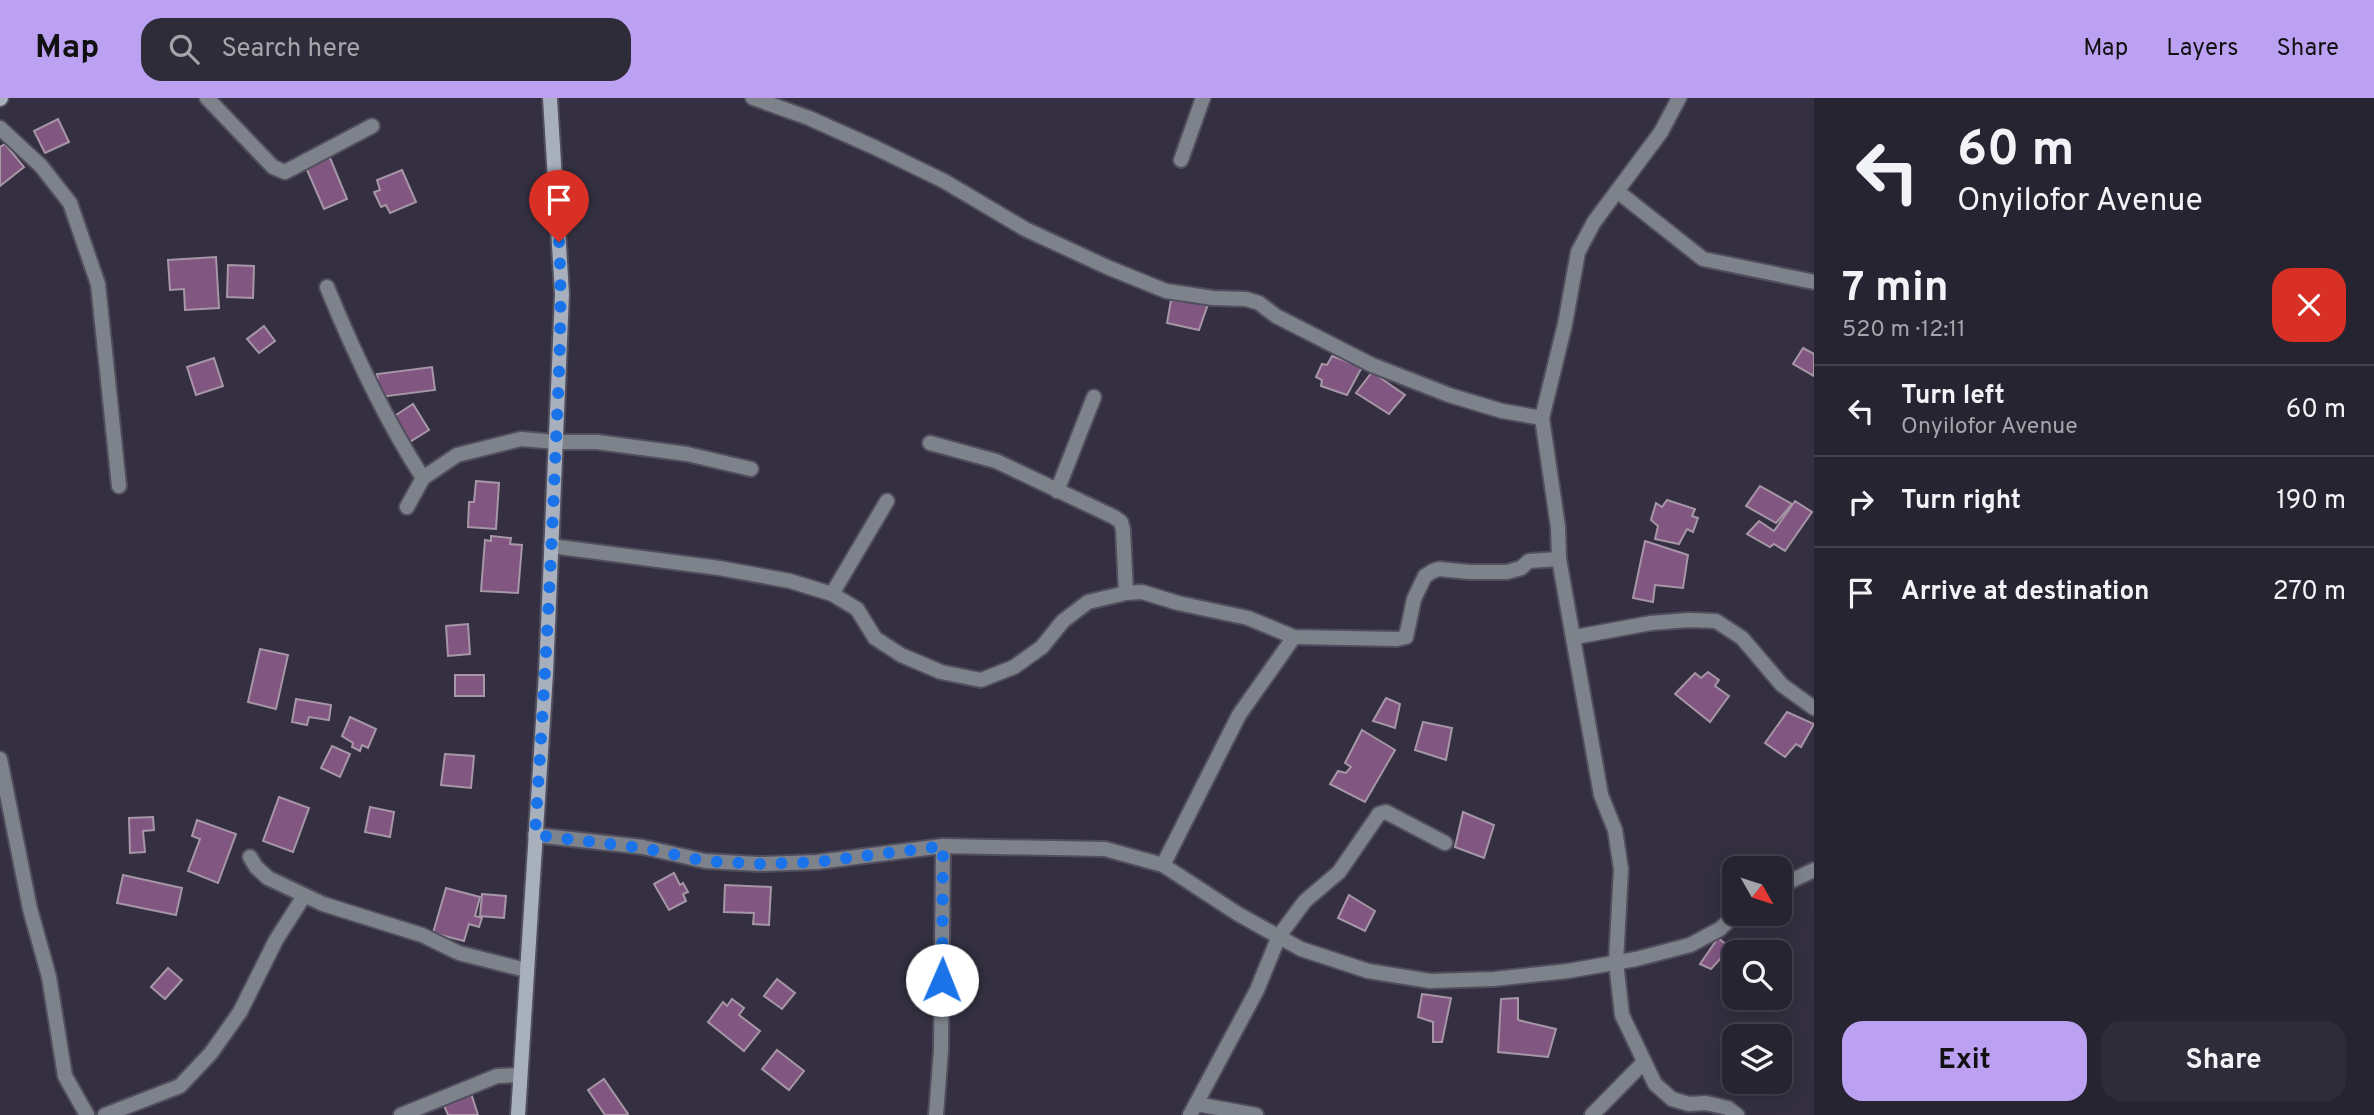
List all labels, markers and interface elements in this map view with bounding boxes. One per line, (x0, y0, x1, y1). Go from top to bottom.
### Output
search box (141, 18, 631, 81)
text: Map (35, 28, 99, 70)
icon: search (165, 30, 203, 68)
text: Search here (221, 33, 360, 66)
text: Map (2083, 34, 2128, 64)
text: Layers (2166, 34, 2238, 64)
text: Share (2276, 34, 2339, 64)
text: 60 m (1957, 121, 2075, 183)
icon: left (1842, 126, 1933, 217)
pin (529, 170, 589, 242)
icon: arrive (540, 181, 578, 219)
text: Onyilofor Avenue (1957, 182, 2203, 222)
text: 7 min (1842, 263, 1949, 316)
button: close (2272, 268, 2346, 342)
text: 520 m · 12:11 (1842, 316, 1966, 345)
text: Turn left (1901, 380, 2005, 413)
icon: left (1842, 392, 1880, 430)
text: 60 m (2286, 394, 2346, 427)
text: Onyilofor Avenue (1901, 413, 2078, 442)
icon: right (1842, 483, 1880, 521)
text: Turn right (1901, 485, 2021, 518)
text: 190 m (2276, 485, 2346, 518)
icon: arrive (1842, 574, 1880, 612)
text: Arrive at destination (1901, 576, 2149, 609)
text: 270 m (2273, 576, 2346, 609)
north arrow (1722, 856, 1792, 926)
map controls (1722, 856, 1792, 1094)
button: search (1722, 940, 1792, 1010)
position arrow (905, 943, 979, 1017)
button: Exit (1842, 1021, 2087, 1101)
button: Share (2101, 1021, 2346, 1101)
button: layers (1722, 1024, 1792, 1094)

